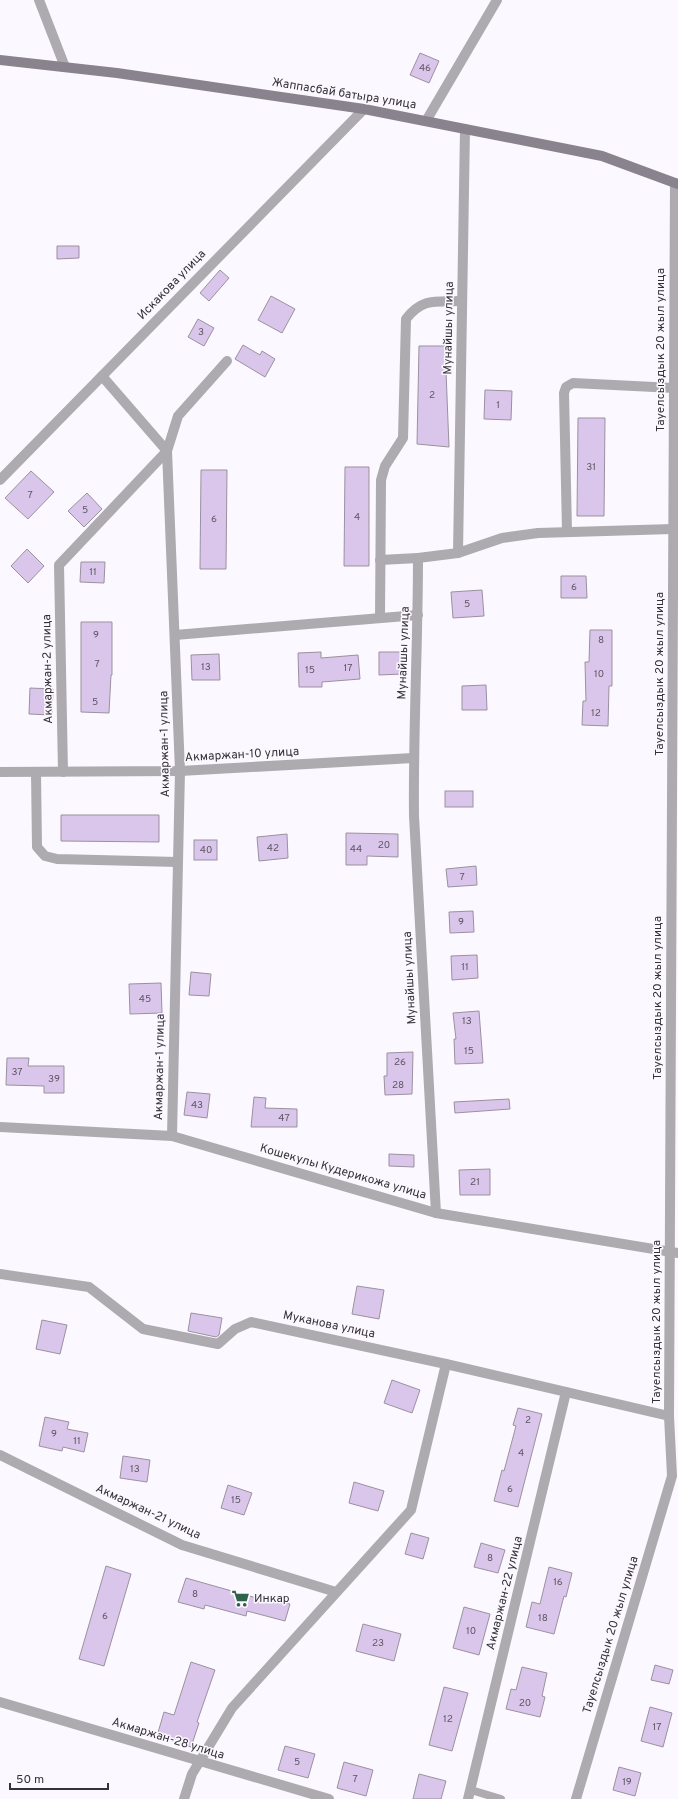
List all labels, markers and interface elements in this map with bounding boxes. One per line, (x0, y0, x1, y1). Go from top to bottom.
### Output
house number: 46 (419, 62, 431, 75)
street label: Жаппасбай батыра улица (271, 75, 417, 113)
street label: Искакова улица (134, 246, 210, 324)
street label: Тауелсыздык 20 жыл улица (653, 268, 669, 432)
street label: Мунайшы улица (440, 281, 458, 375)
house number: 3 (198, 326, 204, 339)
house number: 2 (429, 389, 435, 402)
house number: 1 (496, 399, 500, 412)
house number: 31 (586, 461, 596, 474)
house number: 7 (27, 489, 33, 502)
house number: 5 (82, 504, 88, 517)
house number: 4 (354, 511, 360, 524)
house number: 6 (211, 513, 217, 526)
house number: 11 (89, 566, 97, 579)
house number: 6 (571, 581, 577, 594)
street label: Тауелсыздык 20 жыл улица (652, 592, 668, 756)
house number: 5 (464, 598, 470, 611)
street label: Мунайшы улица (394, 606, 414, 700)
street label: Акмаржан-2 улица (39, 614, 57, 724)
house number: 9 (93, 629, 99, 642)
house number: 8 (598, 634, 604, 647)
house number: 7 (94, 658, 100, 671)
house number: 13 (201, 661, 211, 674)
house number: 17 (344, 662, 352, 675)
house number: 15 (305, 664, 315, 677)
house number: 10 (594, 668, 604, 681)
street label: Акмаржан-1 улица (156, 691, 174, 797)
house number: 5 (92, 696, 98, 709)
house number: 12 (591, 707, 601, 720)
street label: Акмаржан-10 улица (184, 744, 300, 766)
house number: 20 (378, 839, 390, 852)
house number: 42 (267, 842, 279, 855)
house number: 44 (350, 843, 362, 856)
house number: 40 (200, 844, 212, 857)
house number: 7 (459, 871, 465, 884)
house number: 9 (458, 916, 464, 929)
street label: Тауелсыздык 20 жыл улица (650, 916, 666, 1080)
street label: Мунайшы улица (400, 931, 420, 1025)
house number: 11 (461, 961, 469, 974)
house number: 45 (139, 993, 151, 1006)
street label: Акмаржан-1 улица (151, 1014, 169, 1120)
house number: 13 (462, 1015, 472, 1028)
house number: 15 (464, 1045, 474, 1058)
house number: 26 (394, 1056, 406, 1069)
house number: 37 (11, 1066, 23, 1079)
house number: 39 (48, 1073, 60, 1086)
house number: 28 (392, 1079, 404, 1092)
house number: 43 (191, 1099, 203, 1112)
house number: 47 (278, 1112, 290, 1125)
street label: Кошекулы Кудерикожа улица (258, 1141, 428, 1203)
house number: 21 (470, 1176, 480, 1189)
street label: Тауелсыздык 20 жыл улица (649, 1240, 665, 1404)
street label: Муканова улица (282, 1307, 376, 1343)
house number: 2 (525, 1414, 531, 1427)
house number: 9 (51, 1428, 57, 1441)
house number: 11 (73, 1435, 81, 1448)
house number: 4 (518, 1447, 524, 1460)
house number: 13 (130, 1463, 140, 1476)
street label: Акмаржан-21 улица (93, 1481, 203, 1543)
house number: 6 (507, 1483, 513, 1496)
house number: 15 (231, 1494, 241, 1507)
street label: Акмаржан-22 улица (483, 1534, 527, 1652)
house number: 8 (487, 1552, 493, 1565)
street label: Тауелсыздык 20 жыл улица (579, 1554, 643, 1716)
house number: 16 (553, 1576, 563, 1589)
house number: 8 (192, 1588, 198, 1601)
supermarket icon: Инкар (231, 1589, 251, 1609)
place label: Инкар (254, 1591, 290, 1607)
house number: 6 (102, 1610, 108, 1623)
house number: 18 (538, 1612, 548, 1625)
house number: 10 (466, 1625, 476, 1638)
house number: 23 (372, 1637, 384, 1650)
house number: 20 (519, 1697, 531, 1710)
house number: 12 (443, 1713, 453, 1726)
street label: Акмаржан-28 улица (110, 1714, 226, 1764)
house number: 17 (653, 1721, 661, 1734)
house number: 5 (294, 1756, 300, 1769)
scale bar (10, 1765, 108, 1791)
text: 50 m (16, 1772, 44, 1788)
house number: 7 (352, 1773, 358, 1786)
house number: 19 (622, 1776, 632, 1789)

